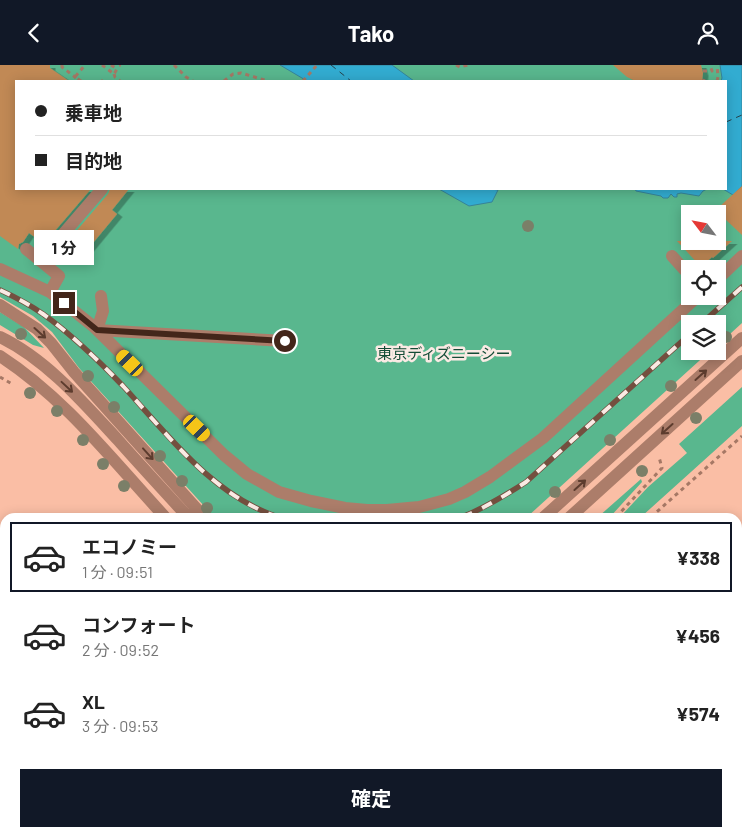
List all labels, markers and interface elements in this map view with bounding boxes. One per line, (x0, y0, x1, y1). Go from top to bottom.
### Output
icon: back (20, 19, 48, 47)
icon: person (694, 19, 722, 47)
text: Tako (348, 20, 394, 46)
text: 乗車地 (65, 101, 122, 124)
text: 目的地 (65, 149, 122, 172)
north arrow (681, 205, 726, 250)
map controls (681, 205, 726, 360)
callout: 1 分 (34, 231, 94, 265)
text: 1 分 (52, 238, 76, 257)
button: locate (681, 260, 726, 305)
route end (53, 292, 75, 314)
button: layers (681, 315, 726, 360)
one-way arrow (33, 327, 46, 339)
route start (274, 330, 296, 352)
park label: 東京ディズニーシー (377, 344, 511, 362)
car (113, 347, 146, 379)
one-way arrow (694, 370, 707, 381)
one-way arrow (60, 381, 73, 393)
car (180, 412, 213, 444)
one-way arrow (660, 423, 673, 435)
one-way arrow (142, 448, 153, 461)
one-way arrow (574, 479, 587, 491)
icon: car (22, 535, 67, 580)
text: エコノミー (82, 535, 177, 558)
text: ¥338 (676, 546, 720, 569)
text: 1 分 · 09:51 (82, 562, 153, 581)
icon: car (22, 613, 67, 658)
text: コンフォート (82, 613, 195, 636)
text: ¥456 (675, 624, 720, 647)
text: 2 分 · 09:52 (82, 640, 159, 659)
text: XL (82, 690, 105, 713)
icon: car (22, 691, 67, 736)
text: ¥574 (676, 702, 720, 725)
text: 3 分 · 09:53 (82, 716, 158, 735)
button: 確定 (20, 769, 722, 827)

